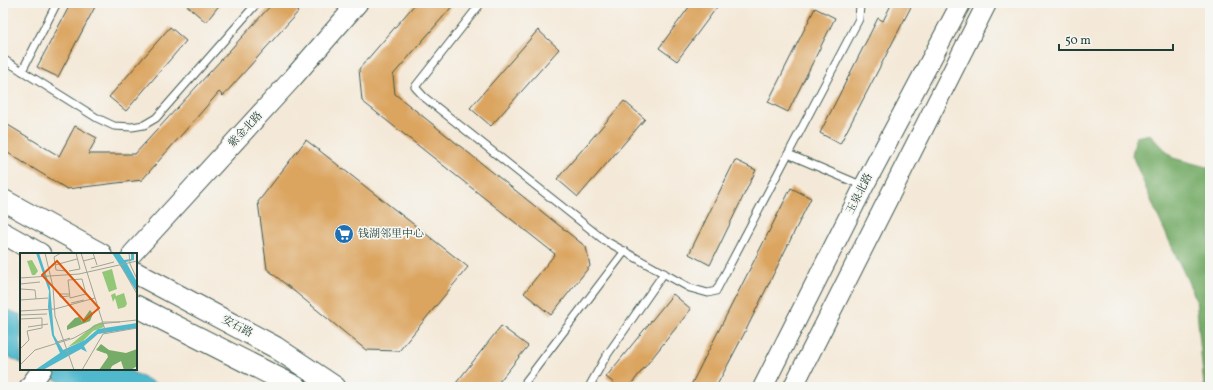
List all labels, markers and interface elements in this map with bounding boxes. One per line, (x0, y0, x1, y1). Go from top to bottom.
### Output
scale bar (1059, 26, 1173, 52)
text: 50 m (1065, 33, 1091, 49)
street label: 紫金北路 (226, 109, 266, 151)
street label: 玉泉北路 (843, 171, 877, 217)
supermarket icon: 钱湖邻里中心 (333, 223, 355, 245)
place label: 钱湖邻里中心 (358, 227, 424, 242)
inset map (20, 253, 137, 370)
street label: 安石路 (219, 313, 255, 341)

